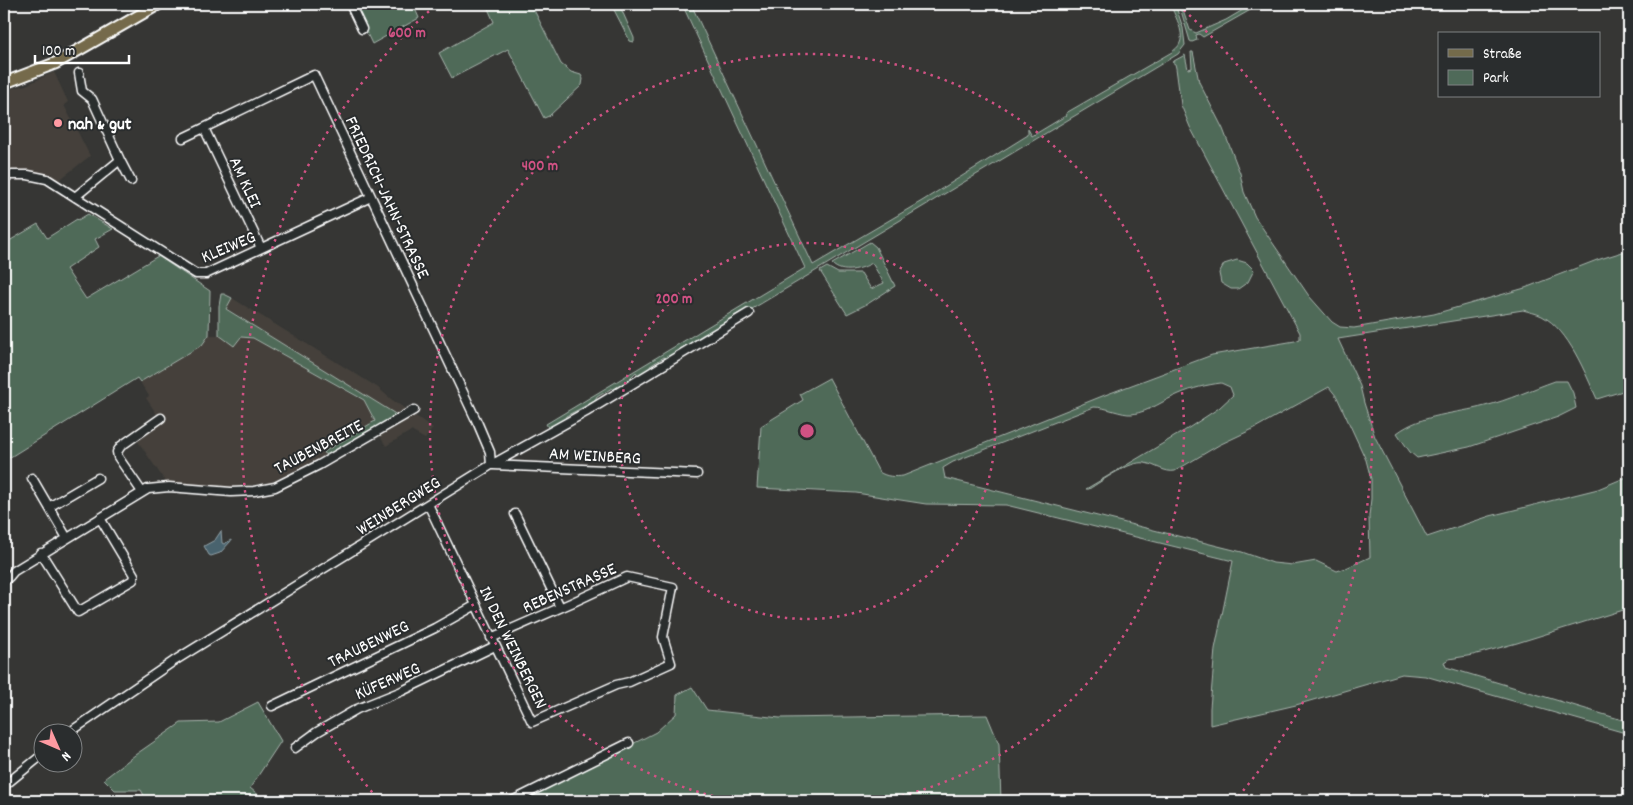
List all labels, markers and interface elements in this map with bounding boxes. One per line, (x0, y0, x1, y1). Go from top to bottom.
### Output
text: 600 m (388, 23, 426, 45)
scale bar (35, 32, 129, 64)
legend (1438, 32, 1600, 98)
text: 100 m (42, 41, 75, 63)
text: Straße (1483, 44, 1522, 66)
text: Park (1483, 68, 1509, 90)
place label: nah & gut (68, 113, 132, 138)
street label: FRIEDRICH-JAHN-STRASSE (337, 113, 434, 283)
marker: nah & gut (52, 117, 64, 129)
street label: AM KLEI (221, 153, 267, 213)
text: 400 m (522, 156, 558, 178)
street label: KLEIWEG (198, 226, 260, 271)
text: 200 m (656, 289, 692, 311)
street label: TAUBENBREITE (270, 414, 368, 482)
centre of rings (798, 422, 816, 440)
street label: AM WEINBERG (548, 443, 641, 472)
street label: WEINBERGWEG (352, 471, 446, 543)
street label: REBENSTRASSE (519, 557, 621, 621)
street label: IN DEN WEINBERGEN (471, 583, 552, 714)
street label: TRAUBENWEG (324, 615, 414, 676)
street label: KÜFERWEG (351, 657, 425, 708)
north arrow (32, 722, 82, 772)
text: N (56, 746, 75, 765)

